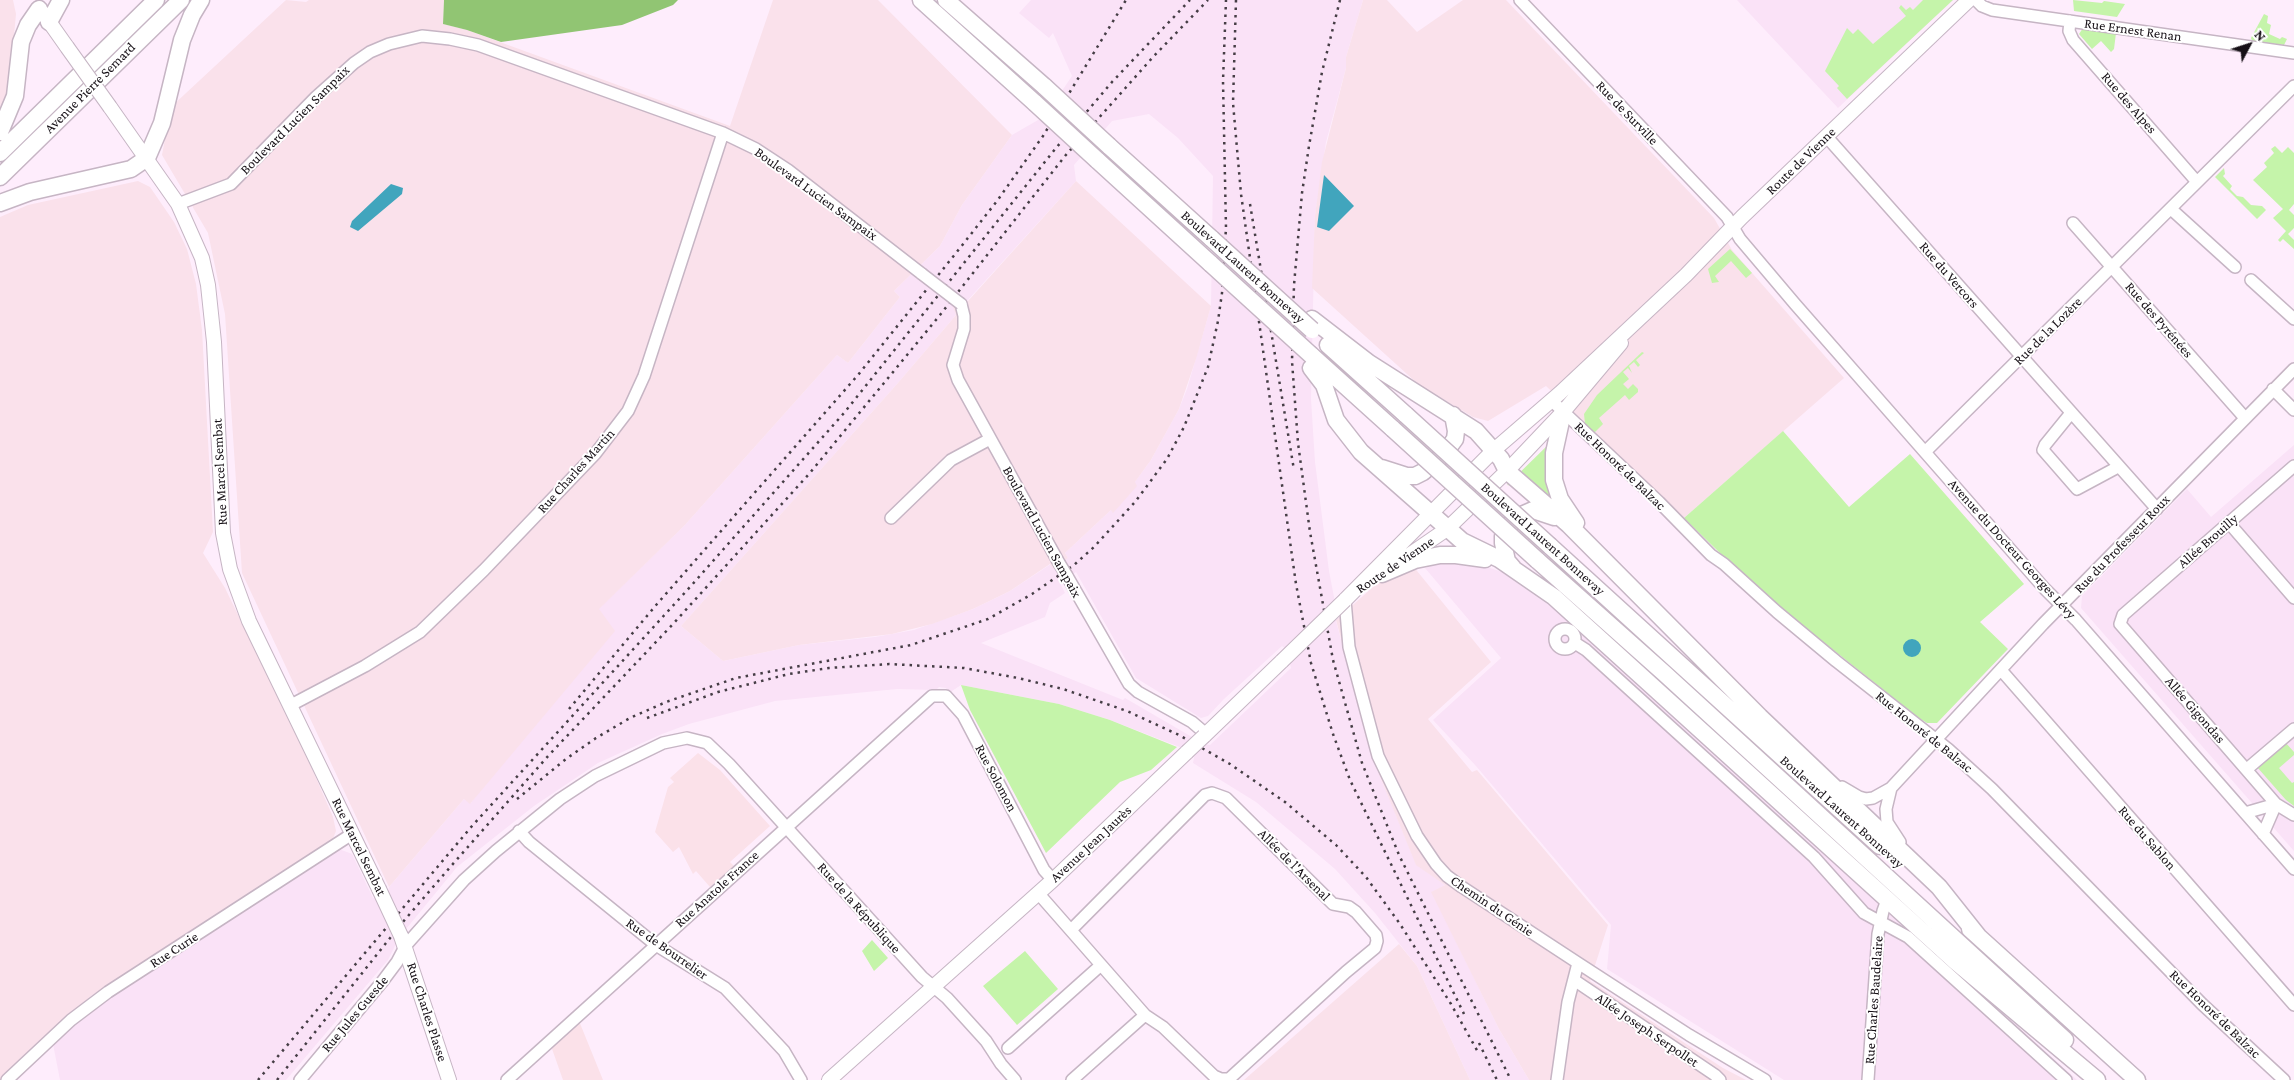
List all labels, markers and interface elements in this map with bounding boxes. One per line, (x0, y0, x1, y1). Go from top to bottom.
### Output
street label: Rue Ernest Renan (2083, 15, 2183, 45)
north arrow (2224, 20, 2274, 70)
text: N (2251, 27, 2270, 44)
street label: Avenue Pierre Semard (41, 39, 139, 137)
street label: Boulevard Lucien Sampaix (237, 62, 353, 178)
street label: Rue des Alpes (2098, 69, 2160, 137)
street label: Rue de Surville (1592, 77, 1662, 149)
street label: Route de Vienne (1763, 124, 1839, 198)
street label: Boulevard Lucien Sampaix (751, 144, 881, 244)
street label: Boulevard Laurent Bonnevay (1178, 207, 1308, 327)
street label: Rue du Vercors (1916, 238, 1982, 312)
street label: Rue des Pyrénées (2121, 279, 2197, 361)
street label: Rue de la Lozère (2010, 293, 2086, 369)
street label: Rue Marcel Sembat (209, 418, 231, 526)
street label: Rue Honoré de Balzac (1571, 418, 1669, 514)
street label: Rue Charles Martin (534, 425, 618, 517)
street label: Boulevard Lucien Sampaix (999, 463, 1085, 601)
street label: Avenue du Docteur Georges Lévy (1945, 475, 2079, 623)
street label: Boulevard Laurent Bonnevay (1478, 479, 1608, 599)
street label: Rue du Professeur Roux (2071, 491, 2173, 597)
street label: Allée Brouilly (2174, 510, 2242, 572)
street label: Route de Vienne (1353, 533, 1437, 597)
street label: Allée Gigondas (2161, 673, 2229, 747)
street label: Rue Honoré de Balzac (1872, 688, 1976, 776)
street label: Rue Solomon (971, 742, 1021, 814)
street label: Boulevard Laurent Bonnevay (1777, 752, 1907, 872)
street label: Rue Marcel Sembat (328, 795, 390, 899)
street label: Avenue Jean Jaurès (1047, 802, 1135, 886)
street label: Rue du Sablon (2115, 802, 2179, 874)
street label: Allée de l'Arsenal (1254, 825, 1334, 905)
street label: Rue Anatole France (672, 847, 762, 931)
street label: Rue de la République (814, 859, 904, 957)
street label: Chemin du Génie (1447, 872, 1537, 940)
street label: Rue de Bourrelier (623, 915, 711, 983)
street label: Rue Curie (147, 928, 201, 972)
street label: Rue Charles Baudelaire (1861, 935, 1887, 1065)
street label: Rue Charles Plasse (403, 960, 451, 1064)
street label: Rue Honoré de Balzac (2166, 966, 2264, 1062)
street label: Rue Jules Guesde (318, 972, 392, 1056)
street label: Allée Joseph Serpollet (1592, 989, 1702, 1071)

